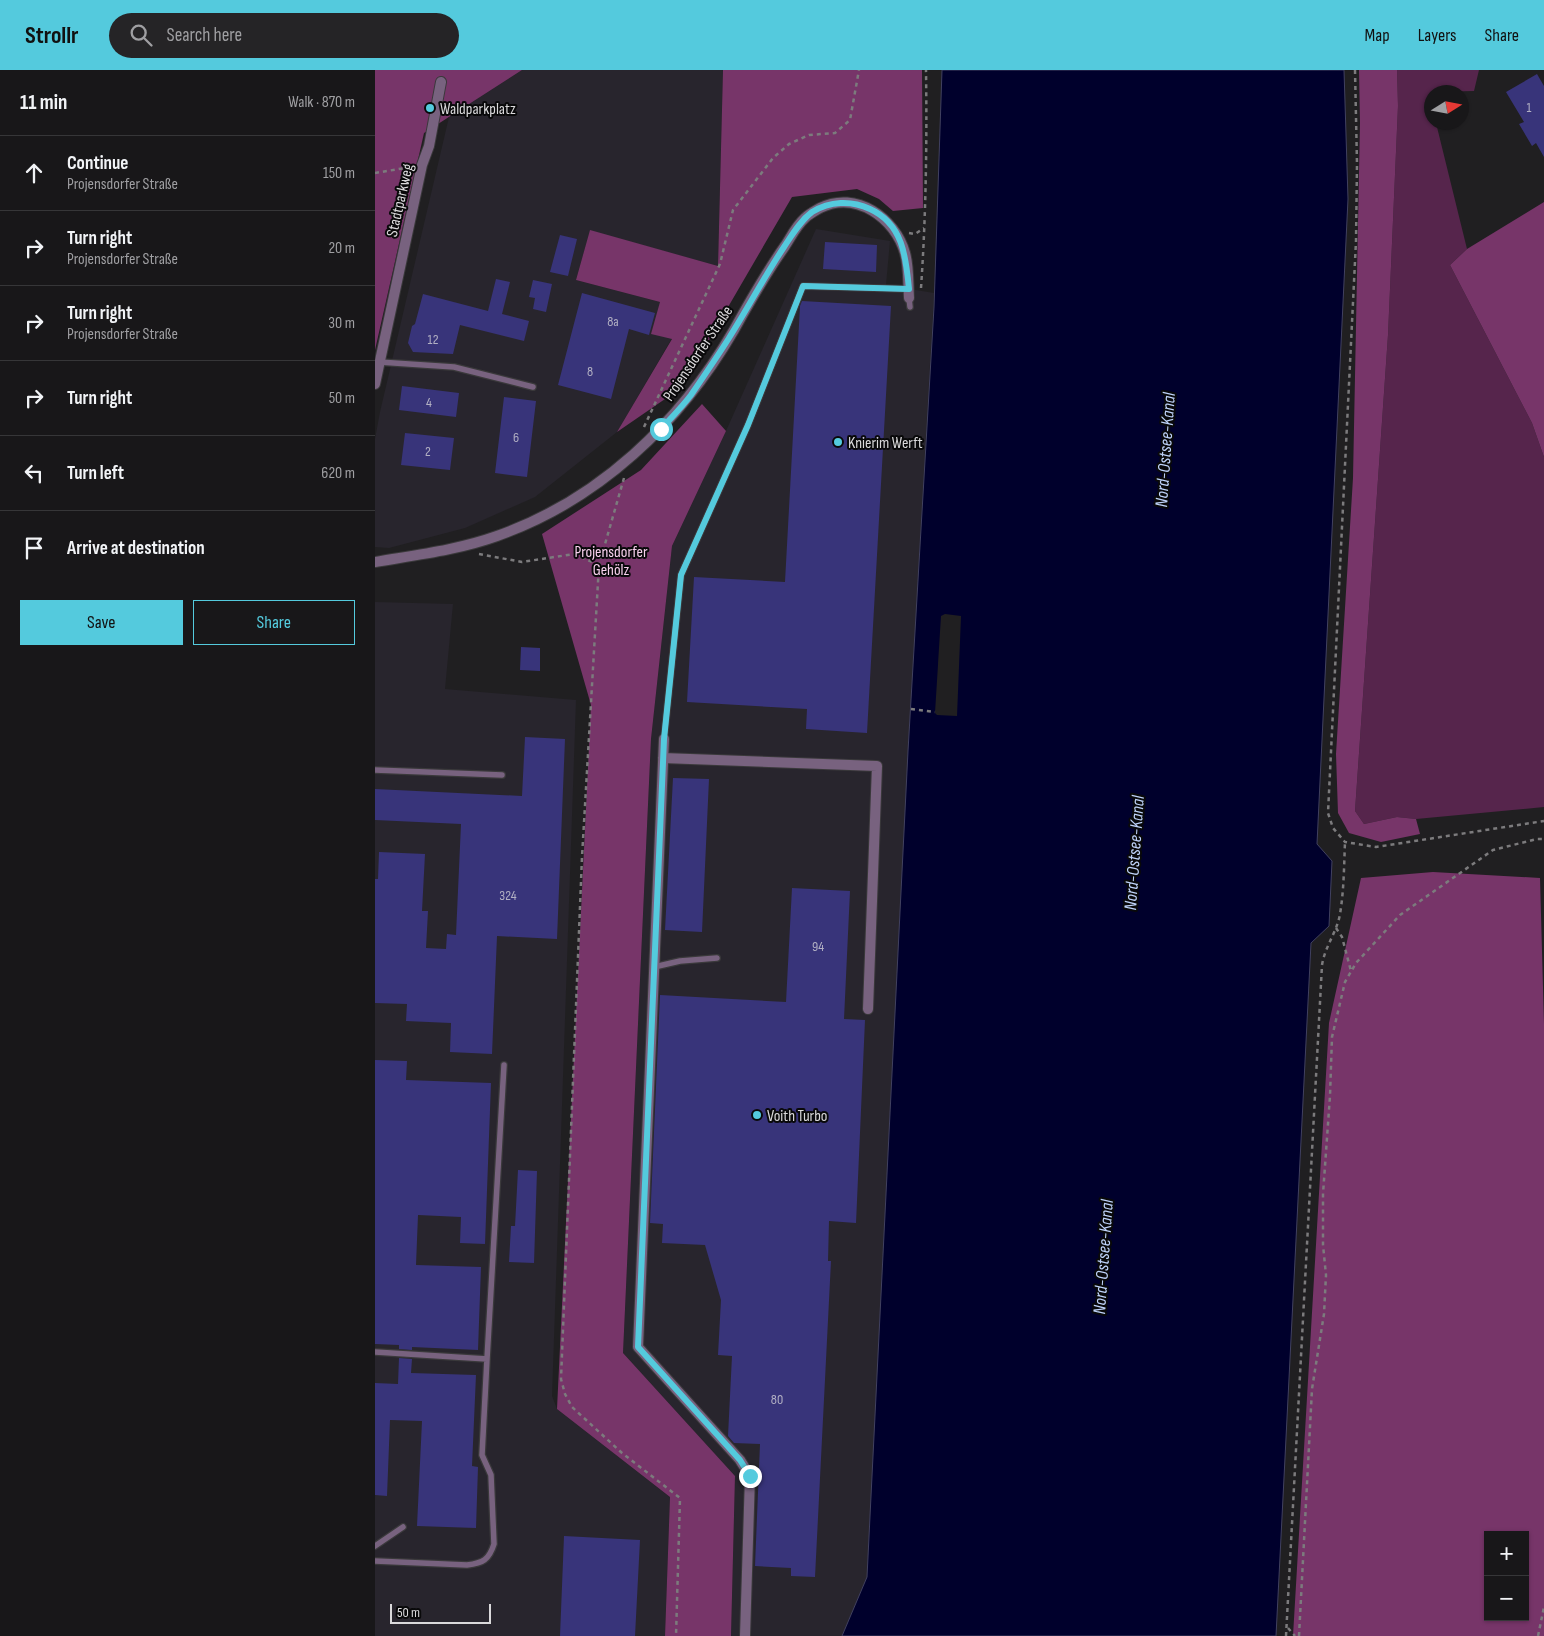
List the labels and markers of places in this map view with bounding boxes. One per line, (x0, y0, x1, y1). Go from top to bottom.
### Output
place label: Waldparkplatz (440, 100, 516, 119)
marker: Waldparkplatz (424, 102, 436, 114)
place label: Knierim Werft (848, 434, 923, 453)
marker: Knierim Werft (832, 436, 844, 448)
place label: Voith Turbo (767, 1107, 828, 1126)
marker: Voith Turbo (751, 1109, 763, 1121)

